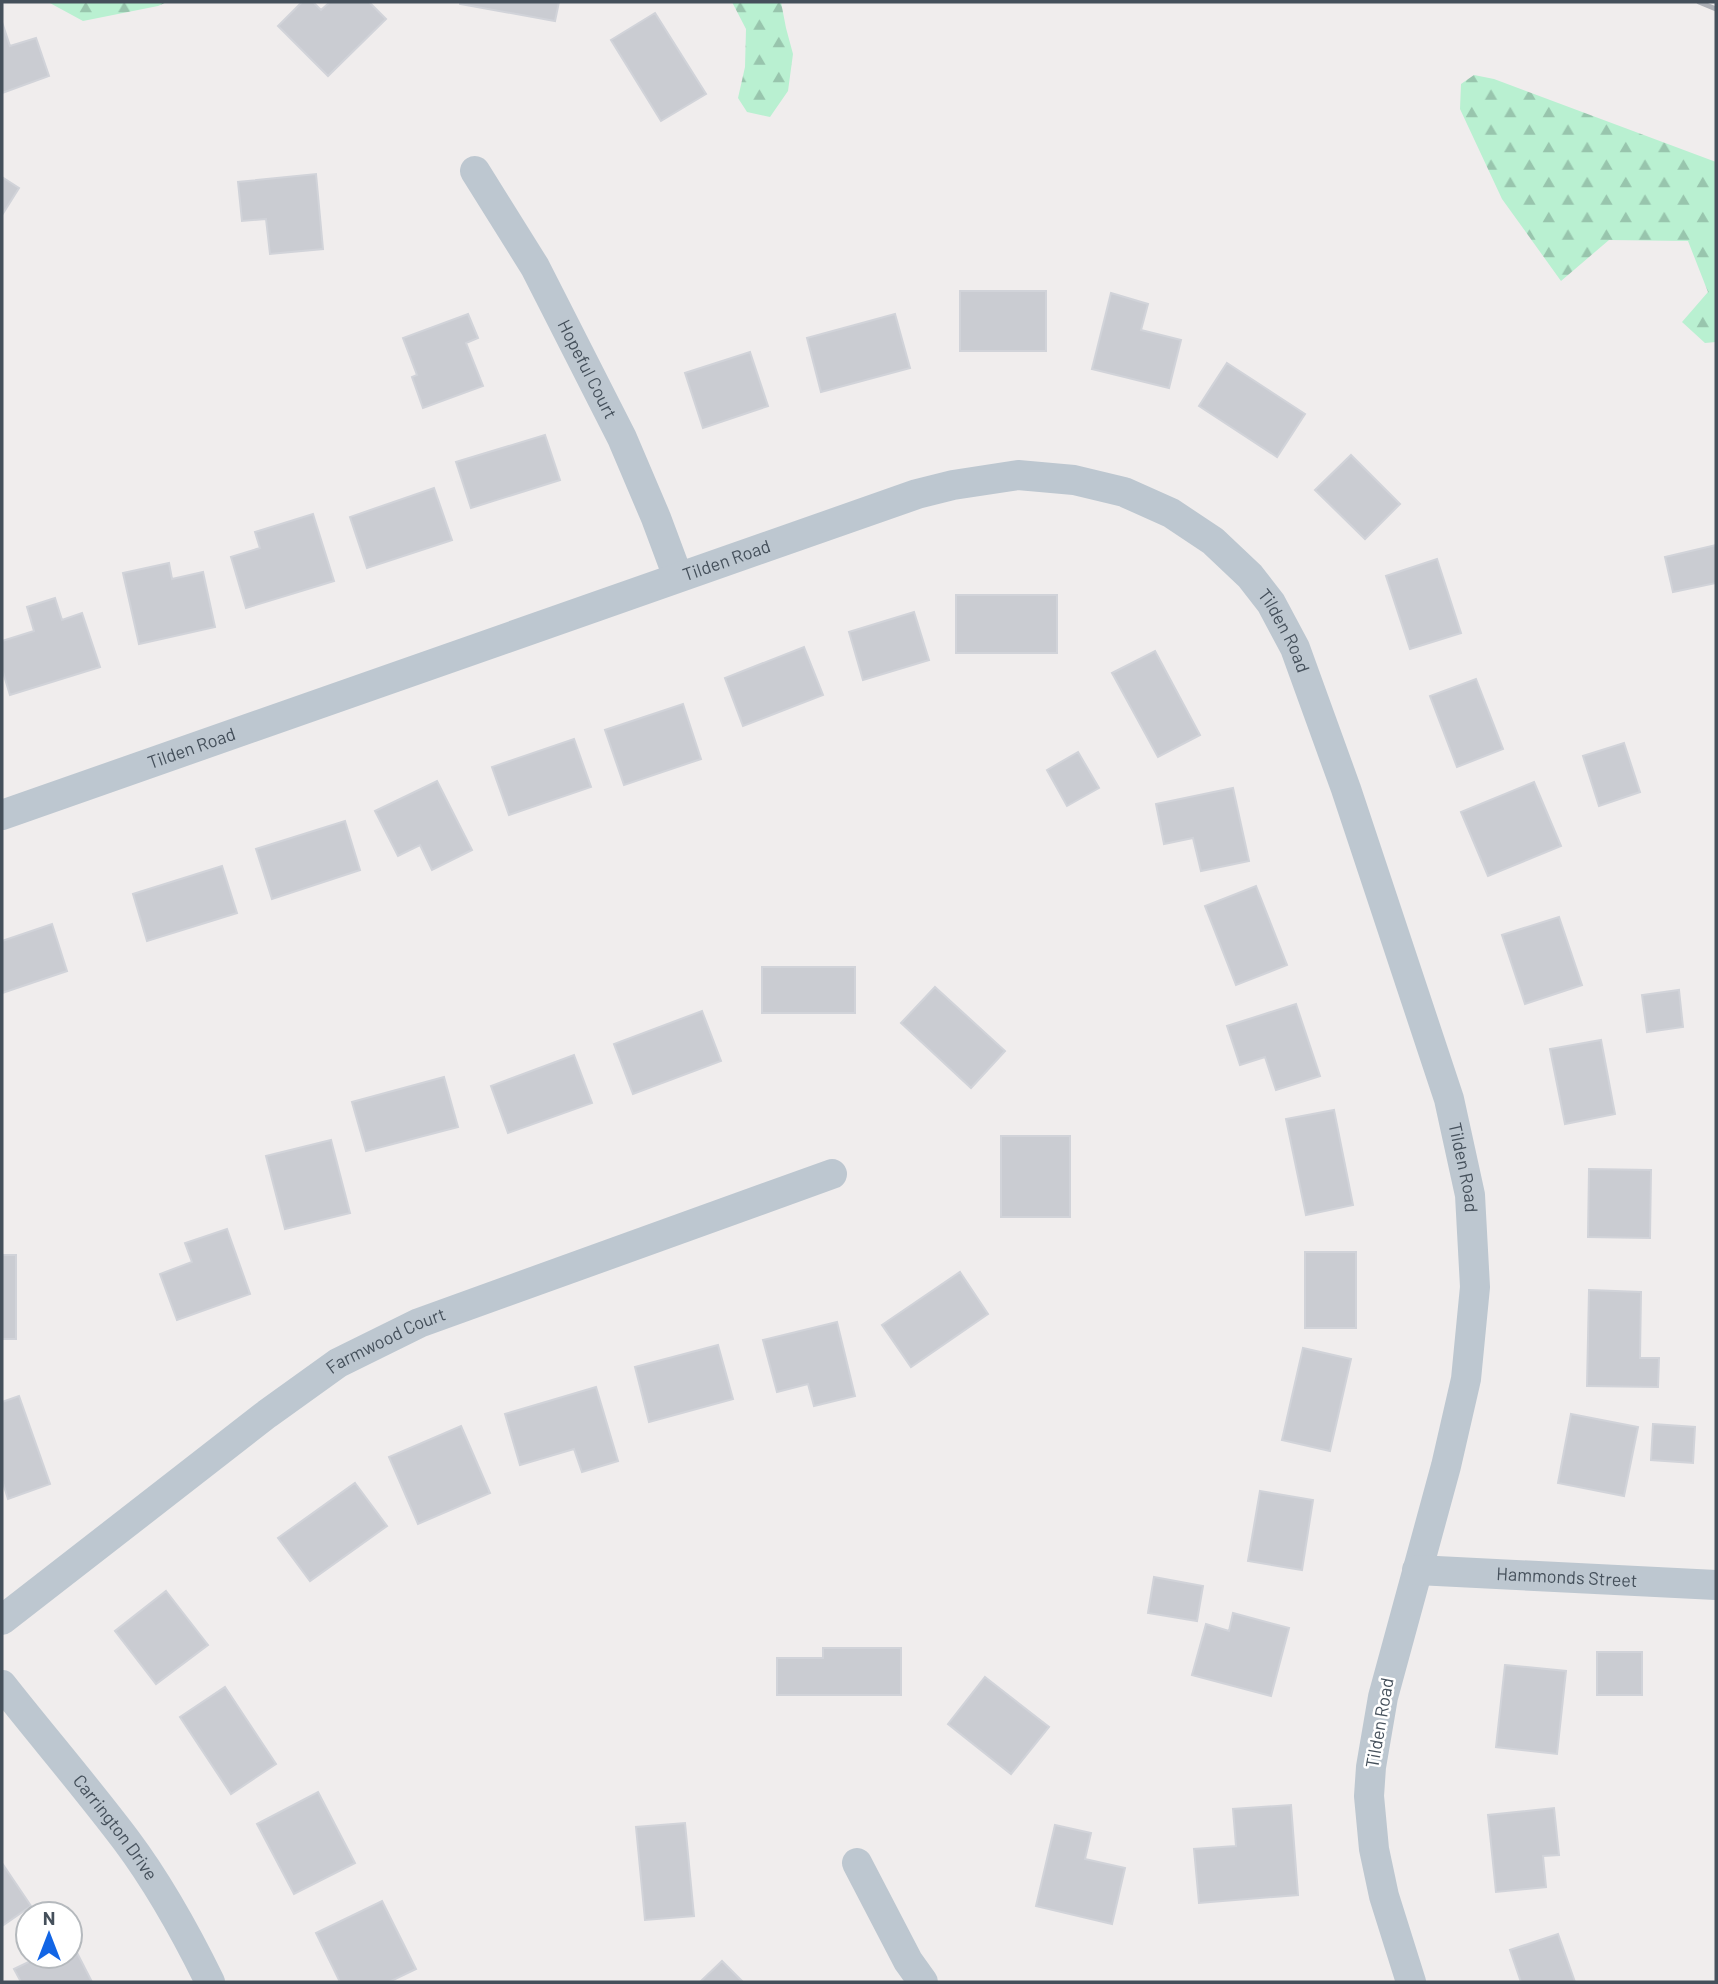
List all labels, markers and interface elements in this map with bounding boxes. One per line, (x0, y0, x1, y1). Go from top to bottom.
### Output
street label: Hopeful Court (554, 316, 622, 422)
street label: Tilden Road (680, 534, 773, 585)
street label: Tilden Road (1254, 584, 1315, 675)
street label: Tilden Road (145, 722, 238, 773)
street label: Tilden Road (1444, 1120, 1483, 1213)
street label: Farmwood Court (321, 1302, 448, 1378)
street label: Hammonds Street (1496, 1562, 1638, 1591)
street label: Tilden Road (1360, 1676, 1398, 1770)
street label: Carrington Drive (69, 1770, 163, 1884)
north arrow (14, 1900, 84, 1970)
text: N (43, 1906, 55, 1929)

